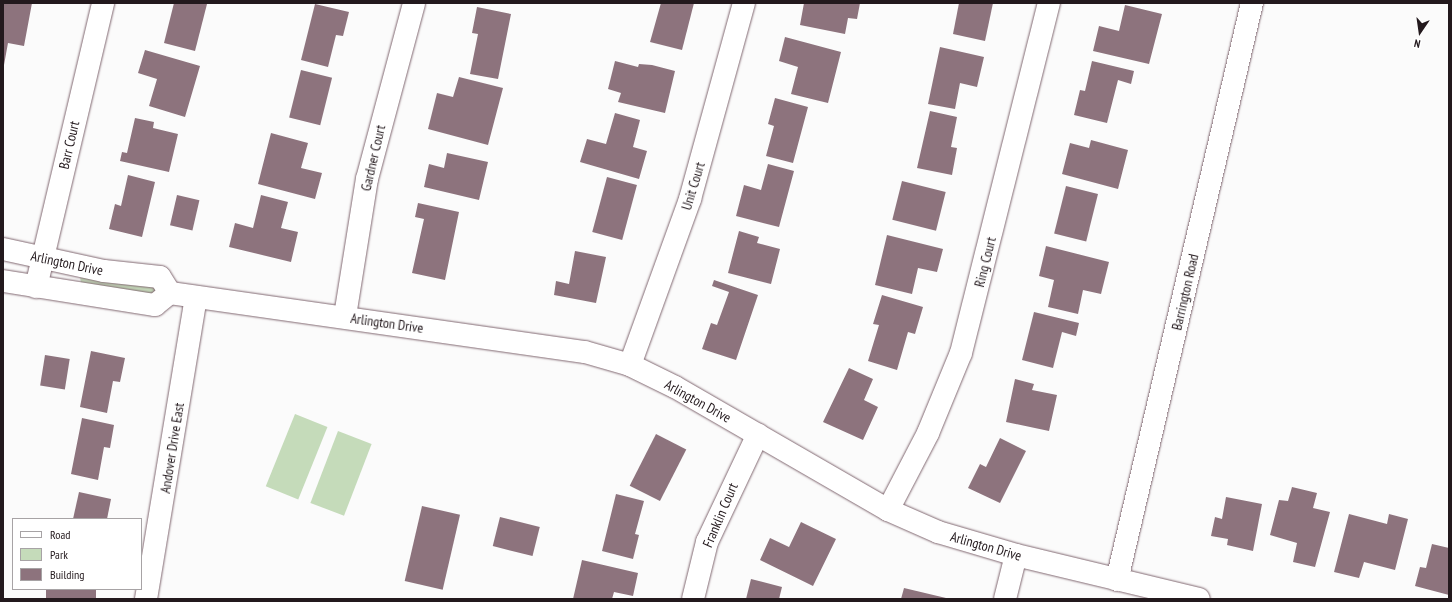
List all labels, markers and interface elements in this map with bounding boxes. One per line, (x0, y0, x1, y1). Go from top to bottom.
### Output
north arrow (1400, 12, 1440, 52)
text: N (1413, 36, 1422, 51)
street label: Barr Court (55, 119, 83, 171)
street label: Gardner Court (357, 123, 389, 193)
street label: Unit Court (678, 160, 708, 212)
street label: Ring Court (971, 235, 999, 289)
street label: Arlington Drive (29, 247, 105, 279)
street label: Barrington Road (1168, 252, 1202, 332)
street label: Arlington Drive (350, 310, 424, 336)
street label: Arlington Drive (662, 376, 734, 426)
street label: Andover Drive East (157, 402, 187, 494)
street label: Franklin Court (699, 480, 741, 550)
legend (12, 518, 142, 590)
text: Road (50, 527, 70, 542)
street label: Arlington Drive (948, 528, 1024, 564)
text: Park (50, 547, 68, 562)
text: Building (50, 567, 85, 582)

